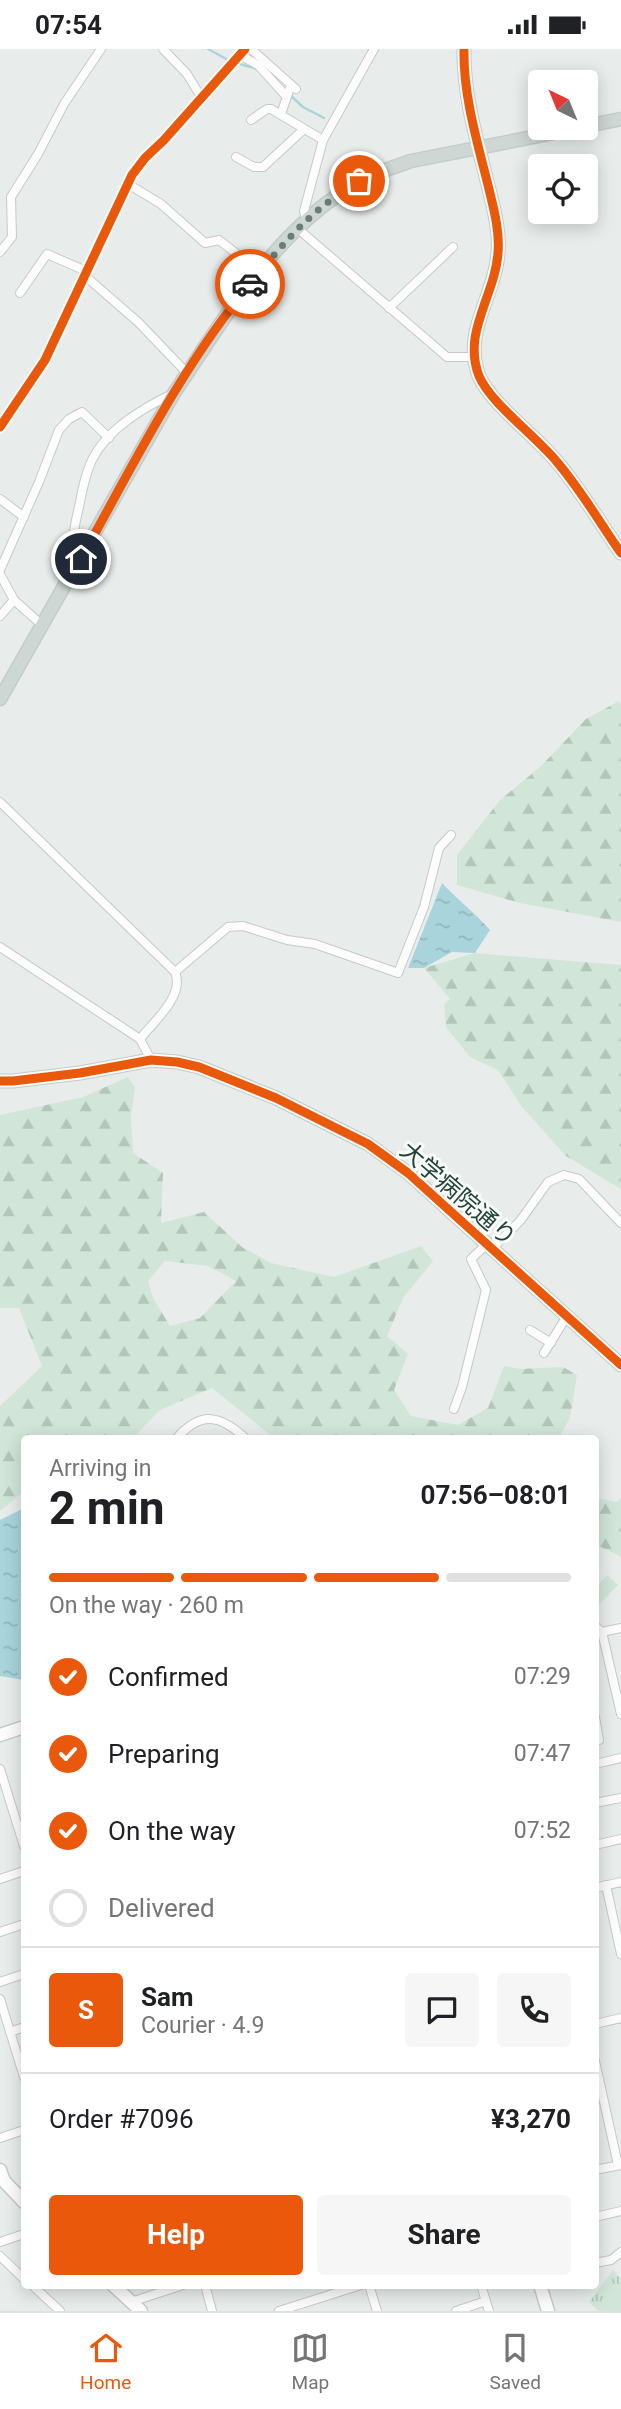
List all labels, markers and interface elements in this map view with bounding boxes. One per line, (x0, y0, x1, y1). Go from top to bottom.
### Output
text: 07:54 (35, 10, 102, 40)
north arrow (528, 70, 598, 140)
map controls (528, 70, 598, 224)
pin (329, 151, 389, 211)
button: locate (528, 154, 598, 224)
icon: bag (340, 162, 378, 200)
courier (215, 249, 285, 319)
icon: car (231, 265, 269, 303)
pin (51, 529, 111, 589)
icon: home (62, 540, 100, 578)
street label: 大学病院通り (394, 1136, 522, 1252)
text: Arriving in (49, 1455, 152, 1482)
text: 07:56–08:01 (421, 1480, 571, 1510)
text: 2 min (49, 1481, 165, 1535)
text: On the way · 260 m (49, 1592, 244, 1619)
icon: check (49, 1658, 87, 1696)
text: Confirmed (108, 1662, 229, 1692)
text: 07:29 (514, 1663, 571, 1690)
icon: check (49, 1735, 87, 1773)
text: Preparing (108, 1739, 220, 1769)
text: 07:47 (514, 1740, 571, 1767)
icon: check (49, 1812, 87, 1850)
text: On the way (108, 1816, 236, 1846)
text: 07:52 (514, 1817, 571, 1844)
text: Delivered (108, 1893, 215, 1923)
button: chat (405, 1973, 479, 2047)
button: phone (497, 1973, 571, 2047)
text: Sam (141, 1982, 193, 2012)
text: S (78, 1995, 94, 2025)
text: Courier · 4.9 (141, 2012, 264, 2039)
text: Order #7096 (49, 2104, 194, 2134)
text: ¥3,270 (491, 2104, 571, 2134)
button: Help (49, 2195, 303, 2275)
button: Share (317, 2195, 571, 2275)
tab: Home (80, 2329, 131, 2394)
tab: Map (291, 2329, 329, 2394)
tab: Saved (490, 2329, 541, 2394)

